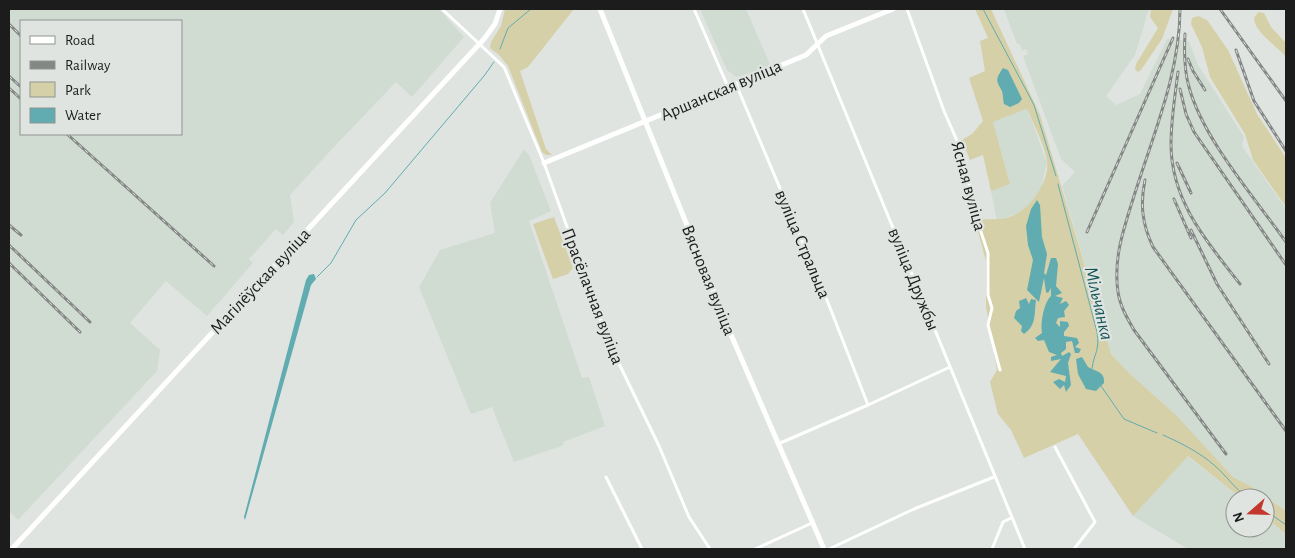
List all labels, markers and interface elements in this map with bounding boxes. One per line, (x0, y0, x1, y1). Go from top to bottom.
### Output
legend (20, 20, 182, 135)
text: Road (65, 33, 95, 48)
street label: Аршанская вуліца (658, 57, 785, 125)
text: Railway (65, 58, 111, 73)
text: Park (65, 83, 91, 98)
text: Water (65, 108, 101, 123)
street label: Ясная вуліца (947, 139, 989, 233)
street label: вуліца Стральца (771, 187, 833, 301)
street label: Вясновая вуліца (678, 223, 738, 338)
street label: Магілёўская вуліца (207, 225, 314, 338)
street label: вуліца Дружбы (884, 225, 943, 333)
street label: Прасёлачная вуліца (558, 226, 626, 367)
water label: Мільчанка (1081, 265, 1116, 342)
north arrow (1225, 488, 1275, 538)
text: N (1230, 510, 1247, 524)

